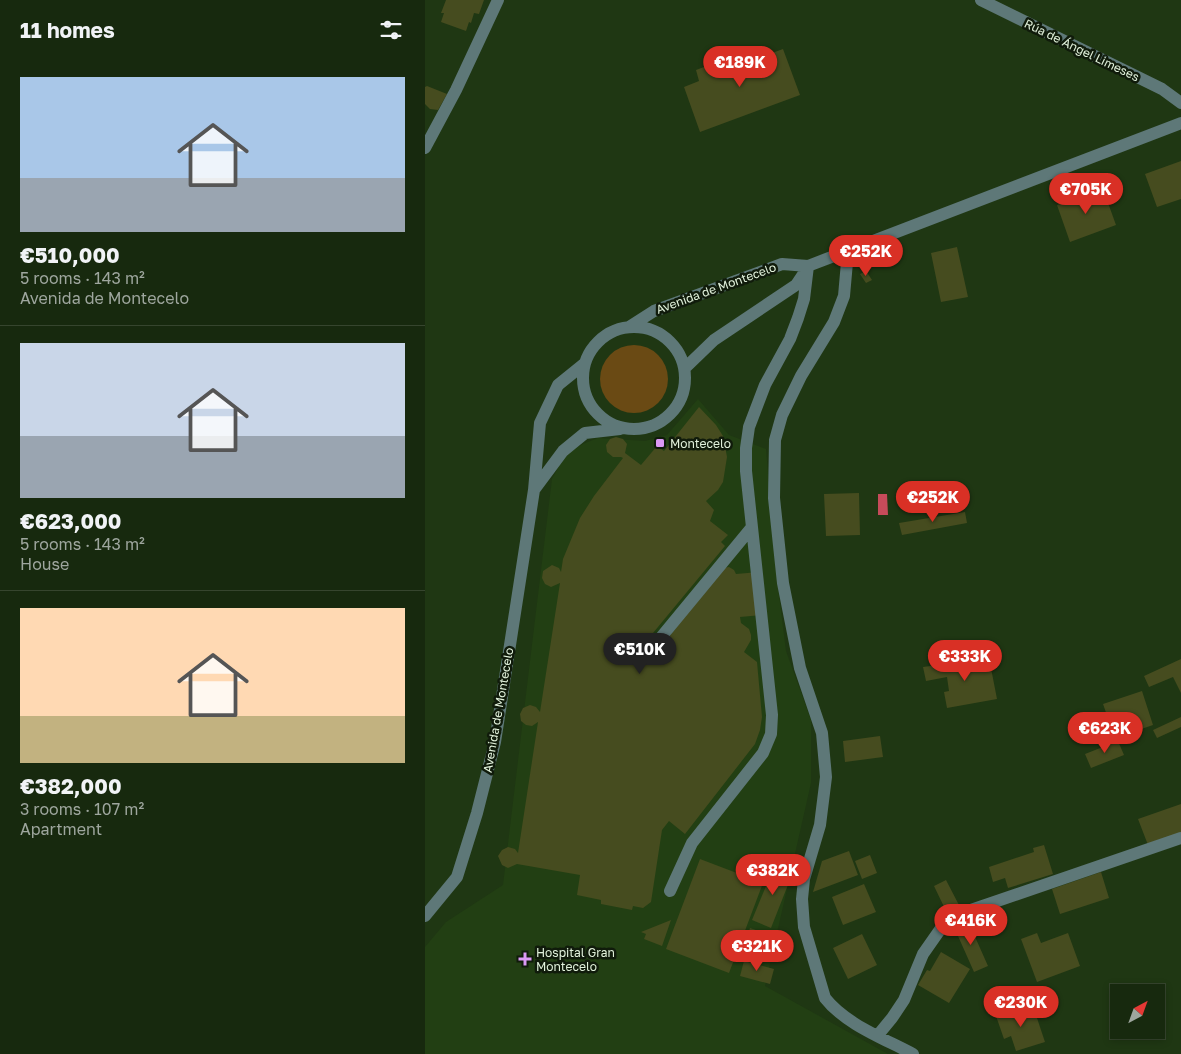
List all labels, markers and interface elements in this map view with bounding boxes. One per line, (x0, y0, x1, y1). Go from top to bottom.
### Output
icon: filters (377, 16, 405, 44)
street label: Rúa de Ángel Limeses (1022, 16, 1142, 84)
text: 11 homes (20, 17, 115, 43)
pin: €189K (705, 46, 775, 88)
text: €189K (714, 52, 766, 72)
icon: home (168, 110, 258, 200)
pin: €705K (1051, 172, 1121, 215)
text: €705K (1060, 179, 1112, 199)
pin: €252K (831, 234, 901, 277)
text: €252K (840, 241, 892, 261)
text: €510,000 (20, 242, 120, 268)
street label: Avenida de Montecelo (654, 259, 778, 317)
text: 5 rooms · 143 m² (20, 268, 145, 288)
text: Avenida de Montecelo (20, 288, 189, 308)
icon: home (168, 375, 258, 465)
place label: Montecelo (670, 436, 731, 451)
marker: Montecelo (654, 437, 666, 449)
pin: €252K (898, 480, 968, 523)
text: €252K (907, 487, 959, 507)
text: €623,000 (20, 508, 121, 534)
text: 5 rooms · 143 m² (20, 534, 145, 554)
text: House (20, 554, 69, 574)
pin: €510K (605, 632, 675, 675)
text: €510K (614, 639, 666, 659)
icon: home (168, 640, 258, 730)
pin: €333K (930, 640, 1000, 682)
street label: Avenida de Montecelo (480, 646, 516, 774)
text: €333K (939, 646, 991, 666)
pin: €623K (1070, 712, 1140, 754)
text: €623K (1079, 718, 1131, 738)
text: €382,000 (20, 773, 122, 799)
text: 3 rooms · 107 m² (20, 799, 144, 819)
text: Apartment (20, 819, 102, 839)
pin: €382K (738, 854, 808, 896)
text: €382K (747, 860, 799, 880)
pin: €416K (936, 904, 1006, 946)
text: €416K (945, 910, 997, 930)
pin: €321K (722, 930, 792, 972)
text: €321K (732, 936, 782, 956)
place label: Hospital Gran Montecelo (536, 945, 615, 974)
marker: Hospital Gran Montecelo (518, 952, 532, 966)
north arrow (1110, 984, 1165, 1039)
map controls (1110, 984, 1165, 1039)
pin: €230K (986, 986, 1056, 1028)
text: €230K (995, 992, 1047, 1012)

